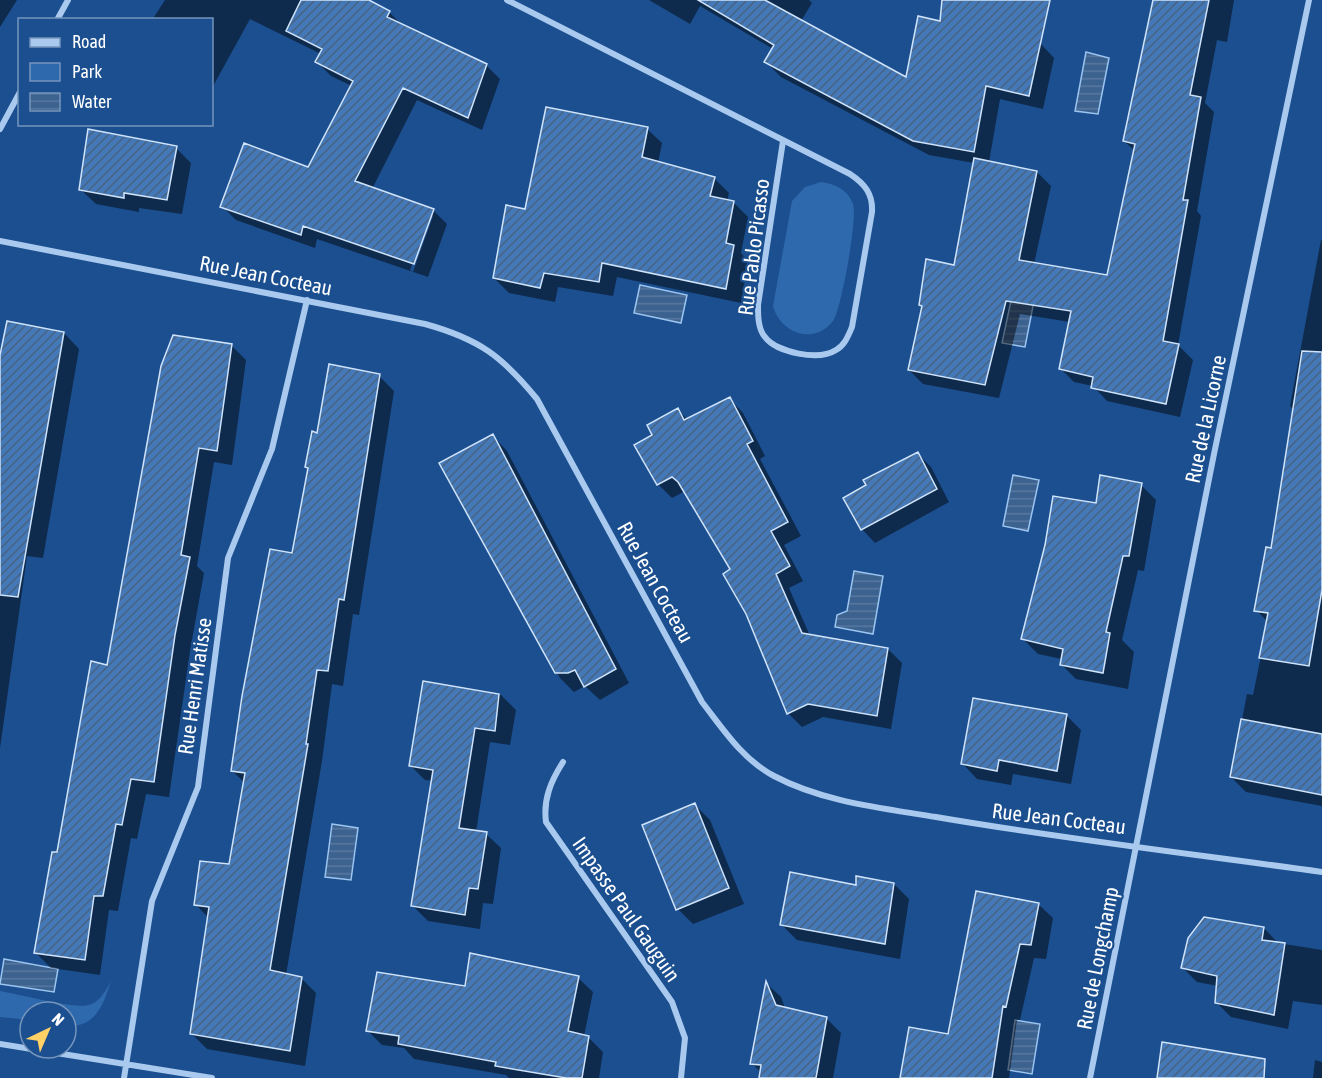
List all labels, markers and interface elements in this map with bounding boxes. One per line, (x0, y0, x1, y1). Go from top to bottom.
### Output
legend (18, 18, 213, 126)
text: Road (72, 31, 106, 52)
text: Park (72, 61, 102, 82)
text: Water (72, 91, 112, 112)
street label: Rue Pablo Picasso (733, 177, 773, 317)
street label: Rue Jean Cocteau (198, 250, 334, 300)
street label: Rue de la Licorne (1180, 353, 1230, 485)
street label: Rue Jean Cocteau (613, 517, 699, 647)
street label: Rue Henri Matisse (173, 616, 215, 756)
street label: Rue Jean Cocteau (991, 798, 1127, 838)
street label: Impasse Paul Gauguin (568, 832, 686, 986)
street label: Rue de Longchamp (1071, 885, 1123, 1031)
north arrow (18, 1000, 78, 1060)
text: N (49, 1009, 68, 1029)

